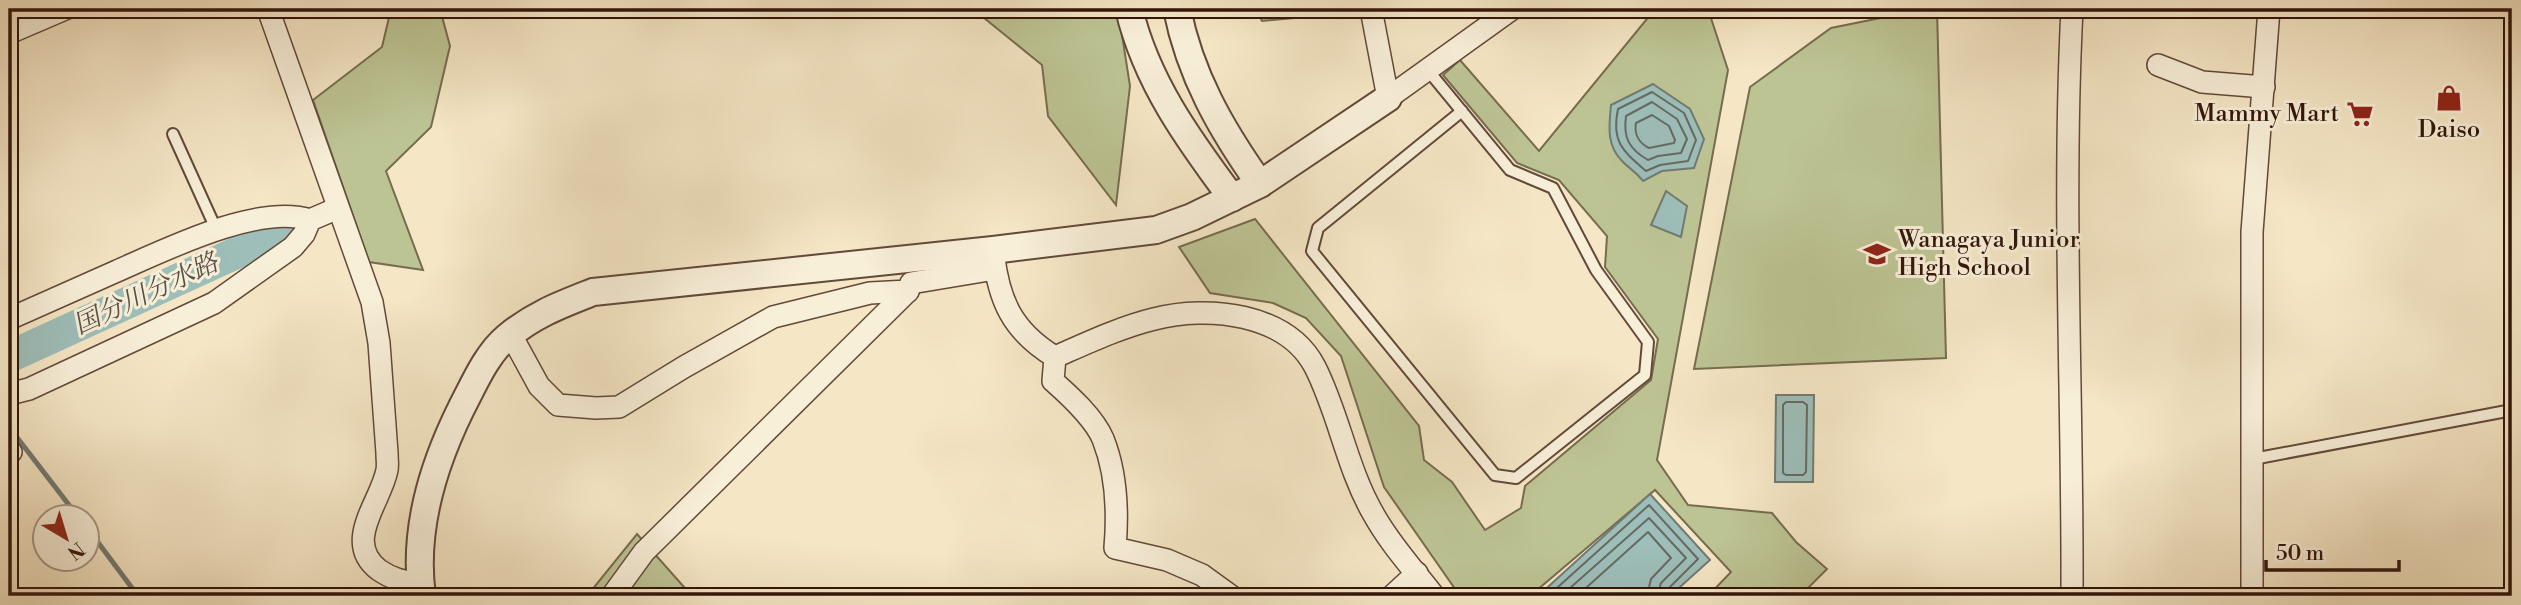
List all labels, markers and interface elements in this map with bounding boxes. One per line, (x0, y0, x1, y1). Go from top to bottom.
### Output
shop icon: Daiso (2434, 83, 2464, 113)
place label: Mammy Mart (2194, 99, 2339, 129)
supermarket icon: Mammy Mart (2345, 99, 2375, 129)
place label: Daiso (2418, 115, 2480, 145)
place label: Wanagaya Junior High School (1897, 225, 2080, 283)
school or university icon: Wanagaya Junior High School (1862, 239, 1892, 269)
water label: 国分川分水路 (69, 246, 225, 341)
north arrow (32, 504, 102, 574)
scale bar (2266, 528, 2398, 572)
text: N (63, 537, 89, 565)
text: 50 m (2276, 541, 2324, 567)

